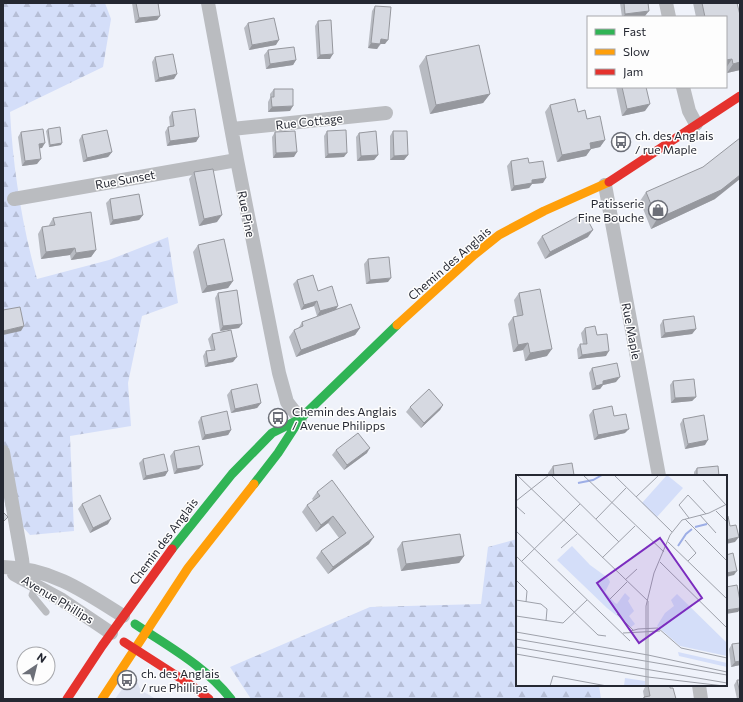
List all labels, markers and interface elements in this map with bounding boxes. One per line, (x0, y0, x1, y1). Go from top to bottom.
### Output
legend (587, 16, 727, 88)
text: Fast (623, 24, 646, 38)
text: Slow (623, 44, 650, 58)
text: Jam (623, 64, 643, 79)
street label: Rue Cottage (275, 111, 343, 131)
place label: ch. des Anglais / rue Maple (635, 128, 714, 156)
bus stop icon: ch. des Anglais / rue Maple (610, 131, 632, 153)
street label: Rue Sunset (94, 167, 156, 191)
street label: Rue Pine (236, 190, 258, 238)
place label: Patisserie Fine Bouche (578, 196, 644, 224)
shop icon: Patisserie Fine Bouche (647, 199, 669, 221)
street label: Chemin des Anglais (405, 223, 493, 303)
street label: Rue Maple (620, 301, 644, 361)
place label: Chemin des Anglais / Avenue Philipps (292, 404, 397, 432)
bus stop icon: Chemin des Anglais / Avenue Philipps (267, 407, 289, 429)
inset map (516, 475, 727, 686)
street label: Chemin des Anglais (126, 495, 200, 587)
street label: Avenue Phillips (19, 572, 97, 626)
north arrow (16, 646, 56, 686)
text: N (35, 650, 49, 665)
place label: ch. des Anglais / rue Phillips (141, 666, 220, 694)
bus stop icon: ch. des Anglais / rue Phillips (116, 669, 138, 691)

